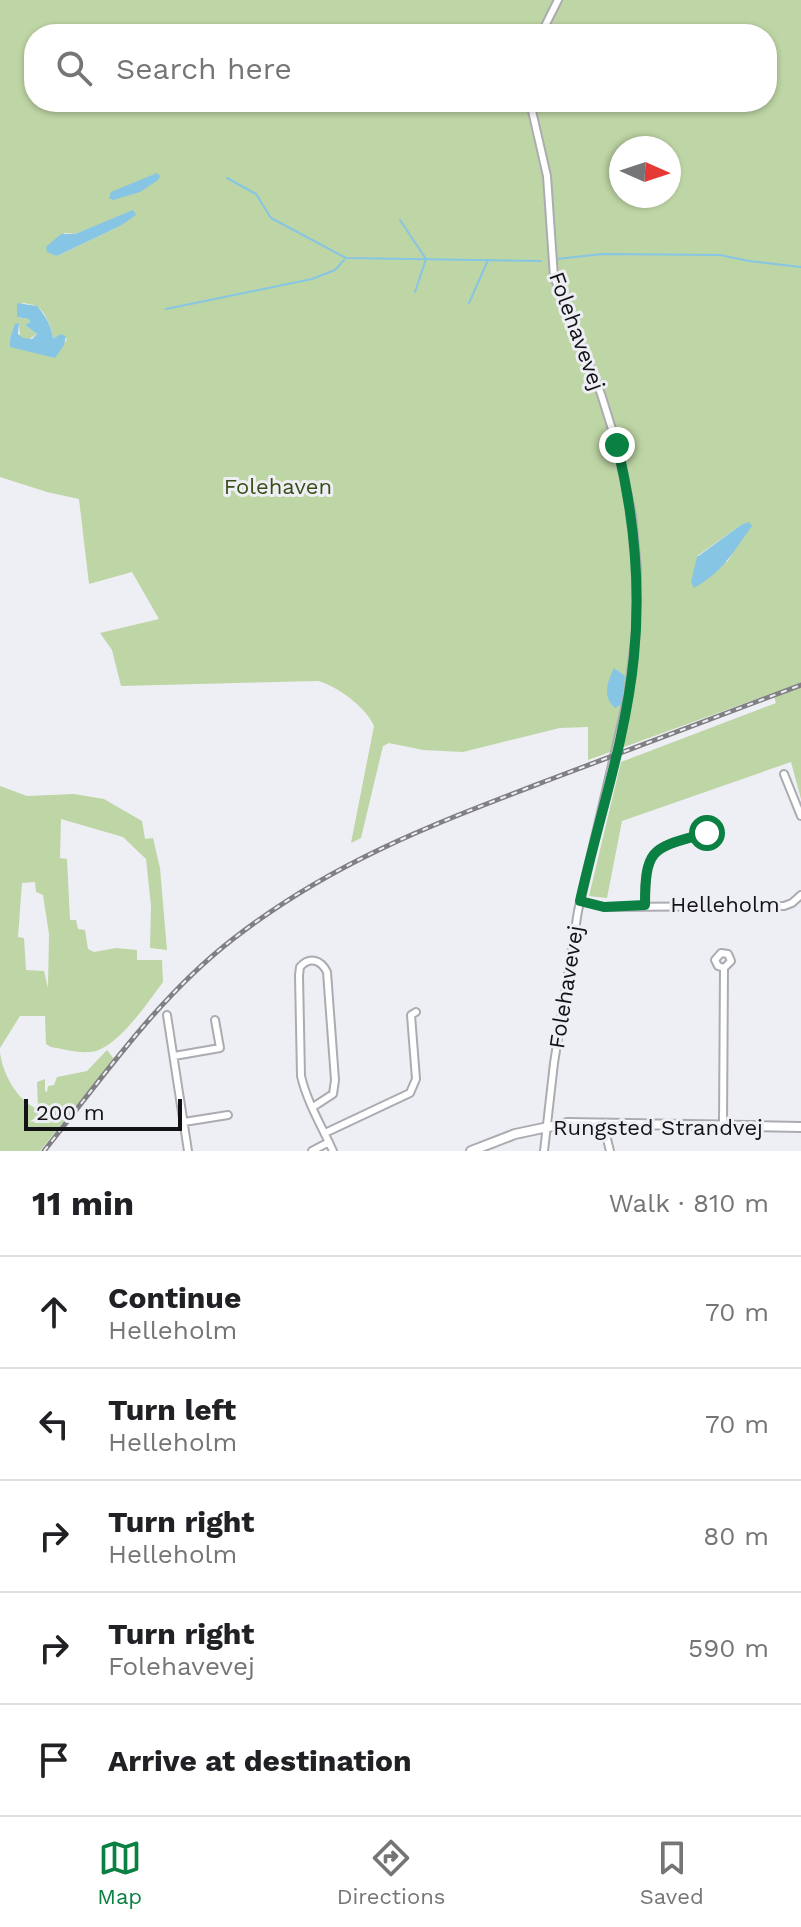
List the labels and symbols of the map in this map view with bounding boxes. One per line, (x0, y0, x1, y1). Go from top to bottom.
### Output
north arrow (609, 136, 681, 208)
street label: Folehavevej (544, 268, 610, 394)
route end (599, 427, 635, 463)
park label: Folehaven (224, 474, 332, 499)
route start (689, 815, 725, 851)
street label: Helleholm (670, 892, 780, 917)
street label: Folehavevej (544, 924, 588, 1050)
scale bar (24, 1095, 182, 1131)
street label: Rungsted Strandvej (553, 1115, 763, 1140)

